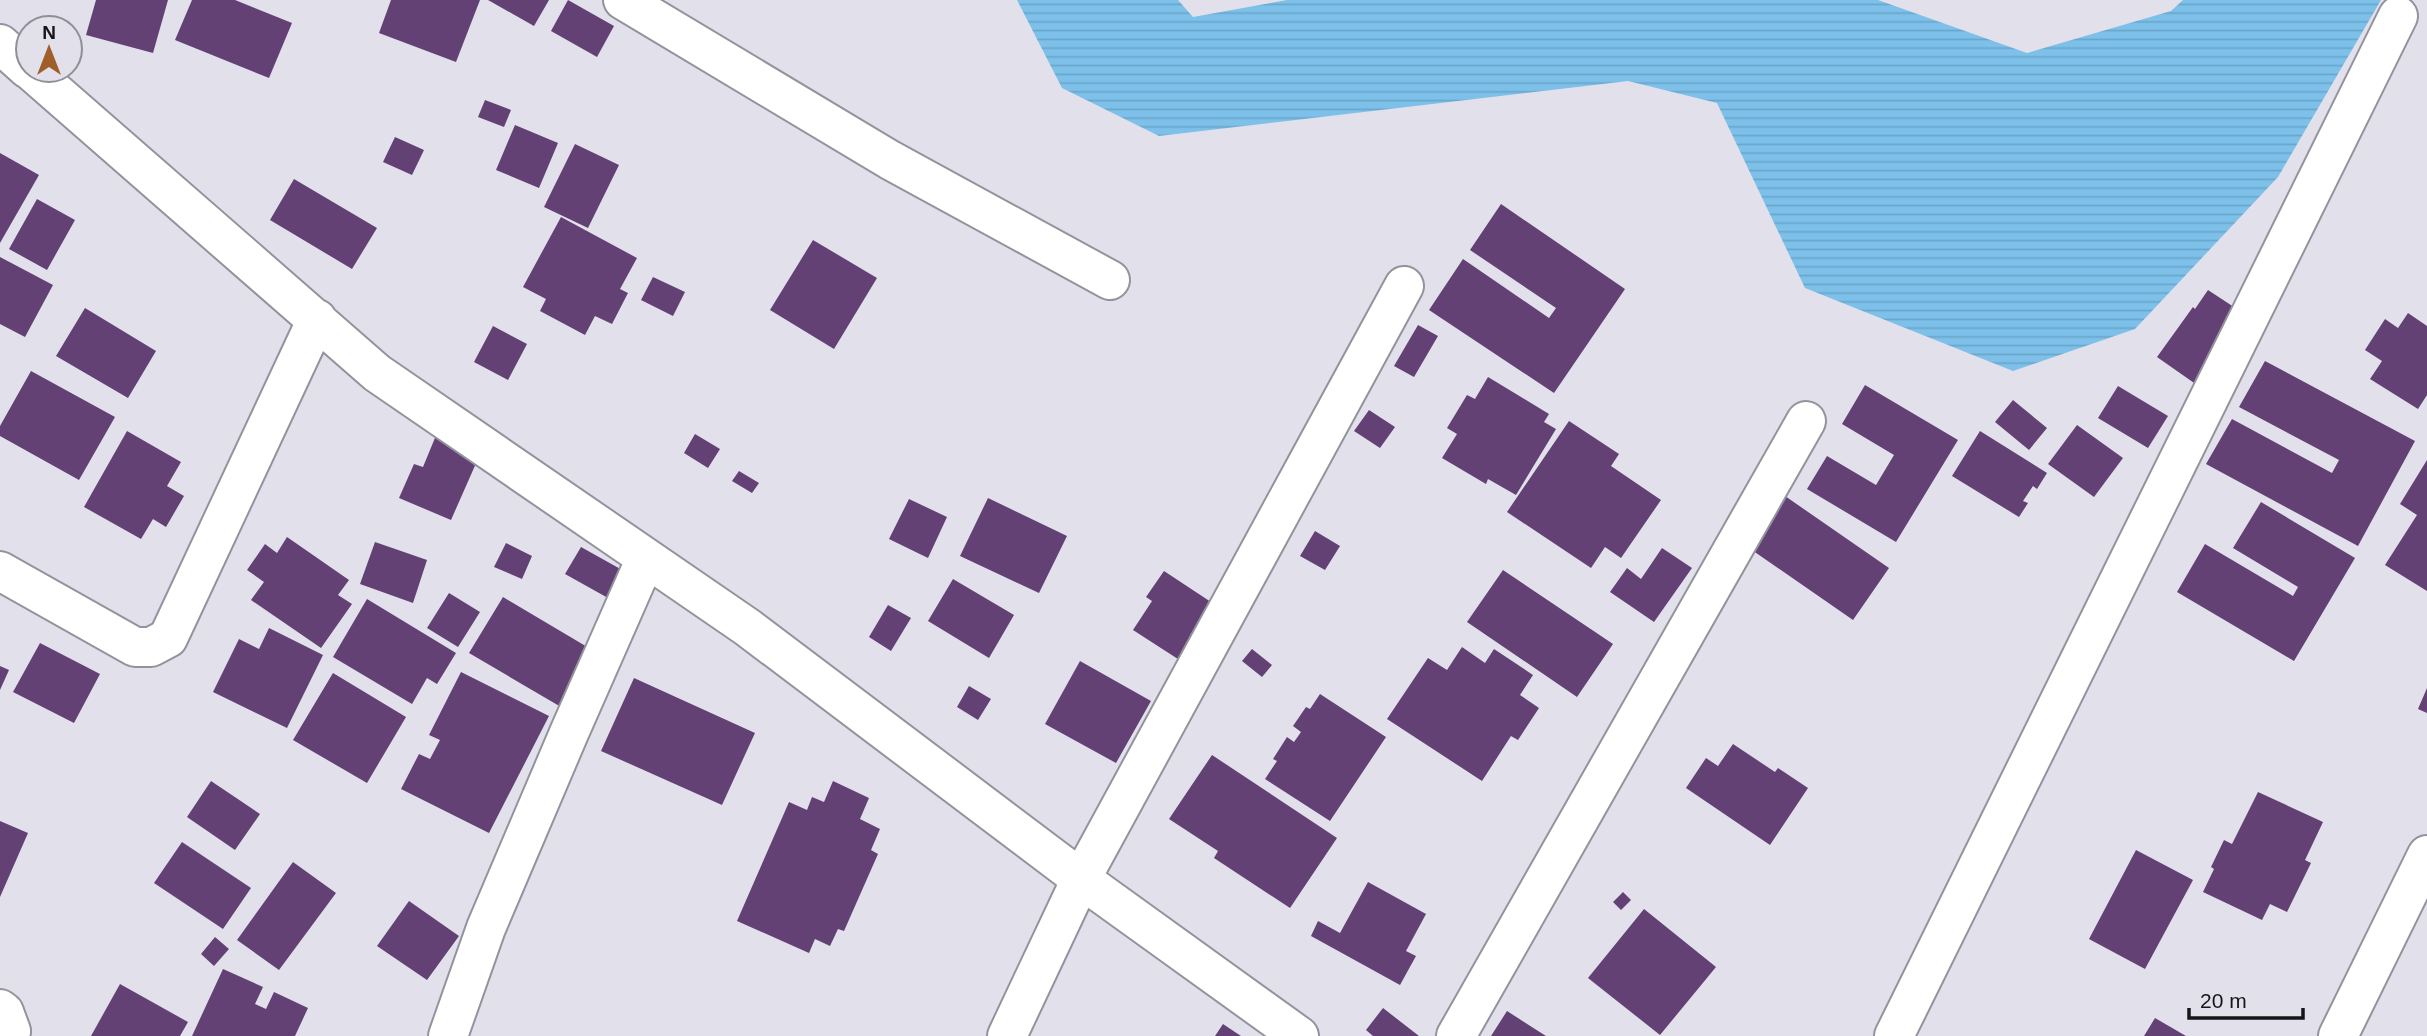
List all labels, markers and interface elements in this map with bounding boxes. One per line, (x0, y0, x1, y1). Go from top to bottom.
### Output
north arrow (14, 14, 84, 84)
text: N (42, 22, 56, 43)
scale bar (2189, 976, 2303, 1020)
text: 20 m (2200, 989, 2247, 1012)

